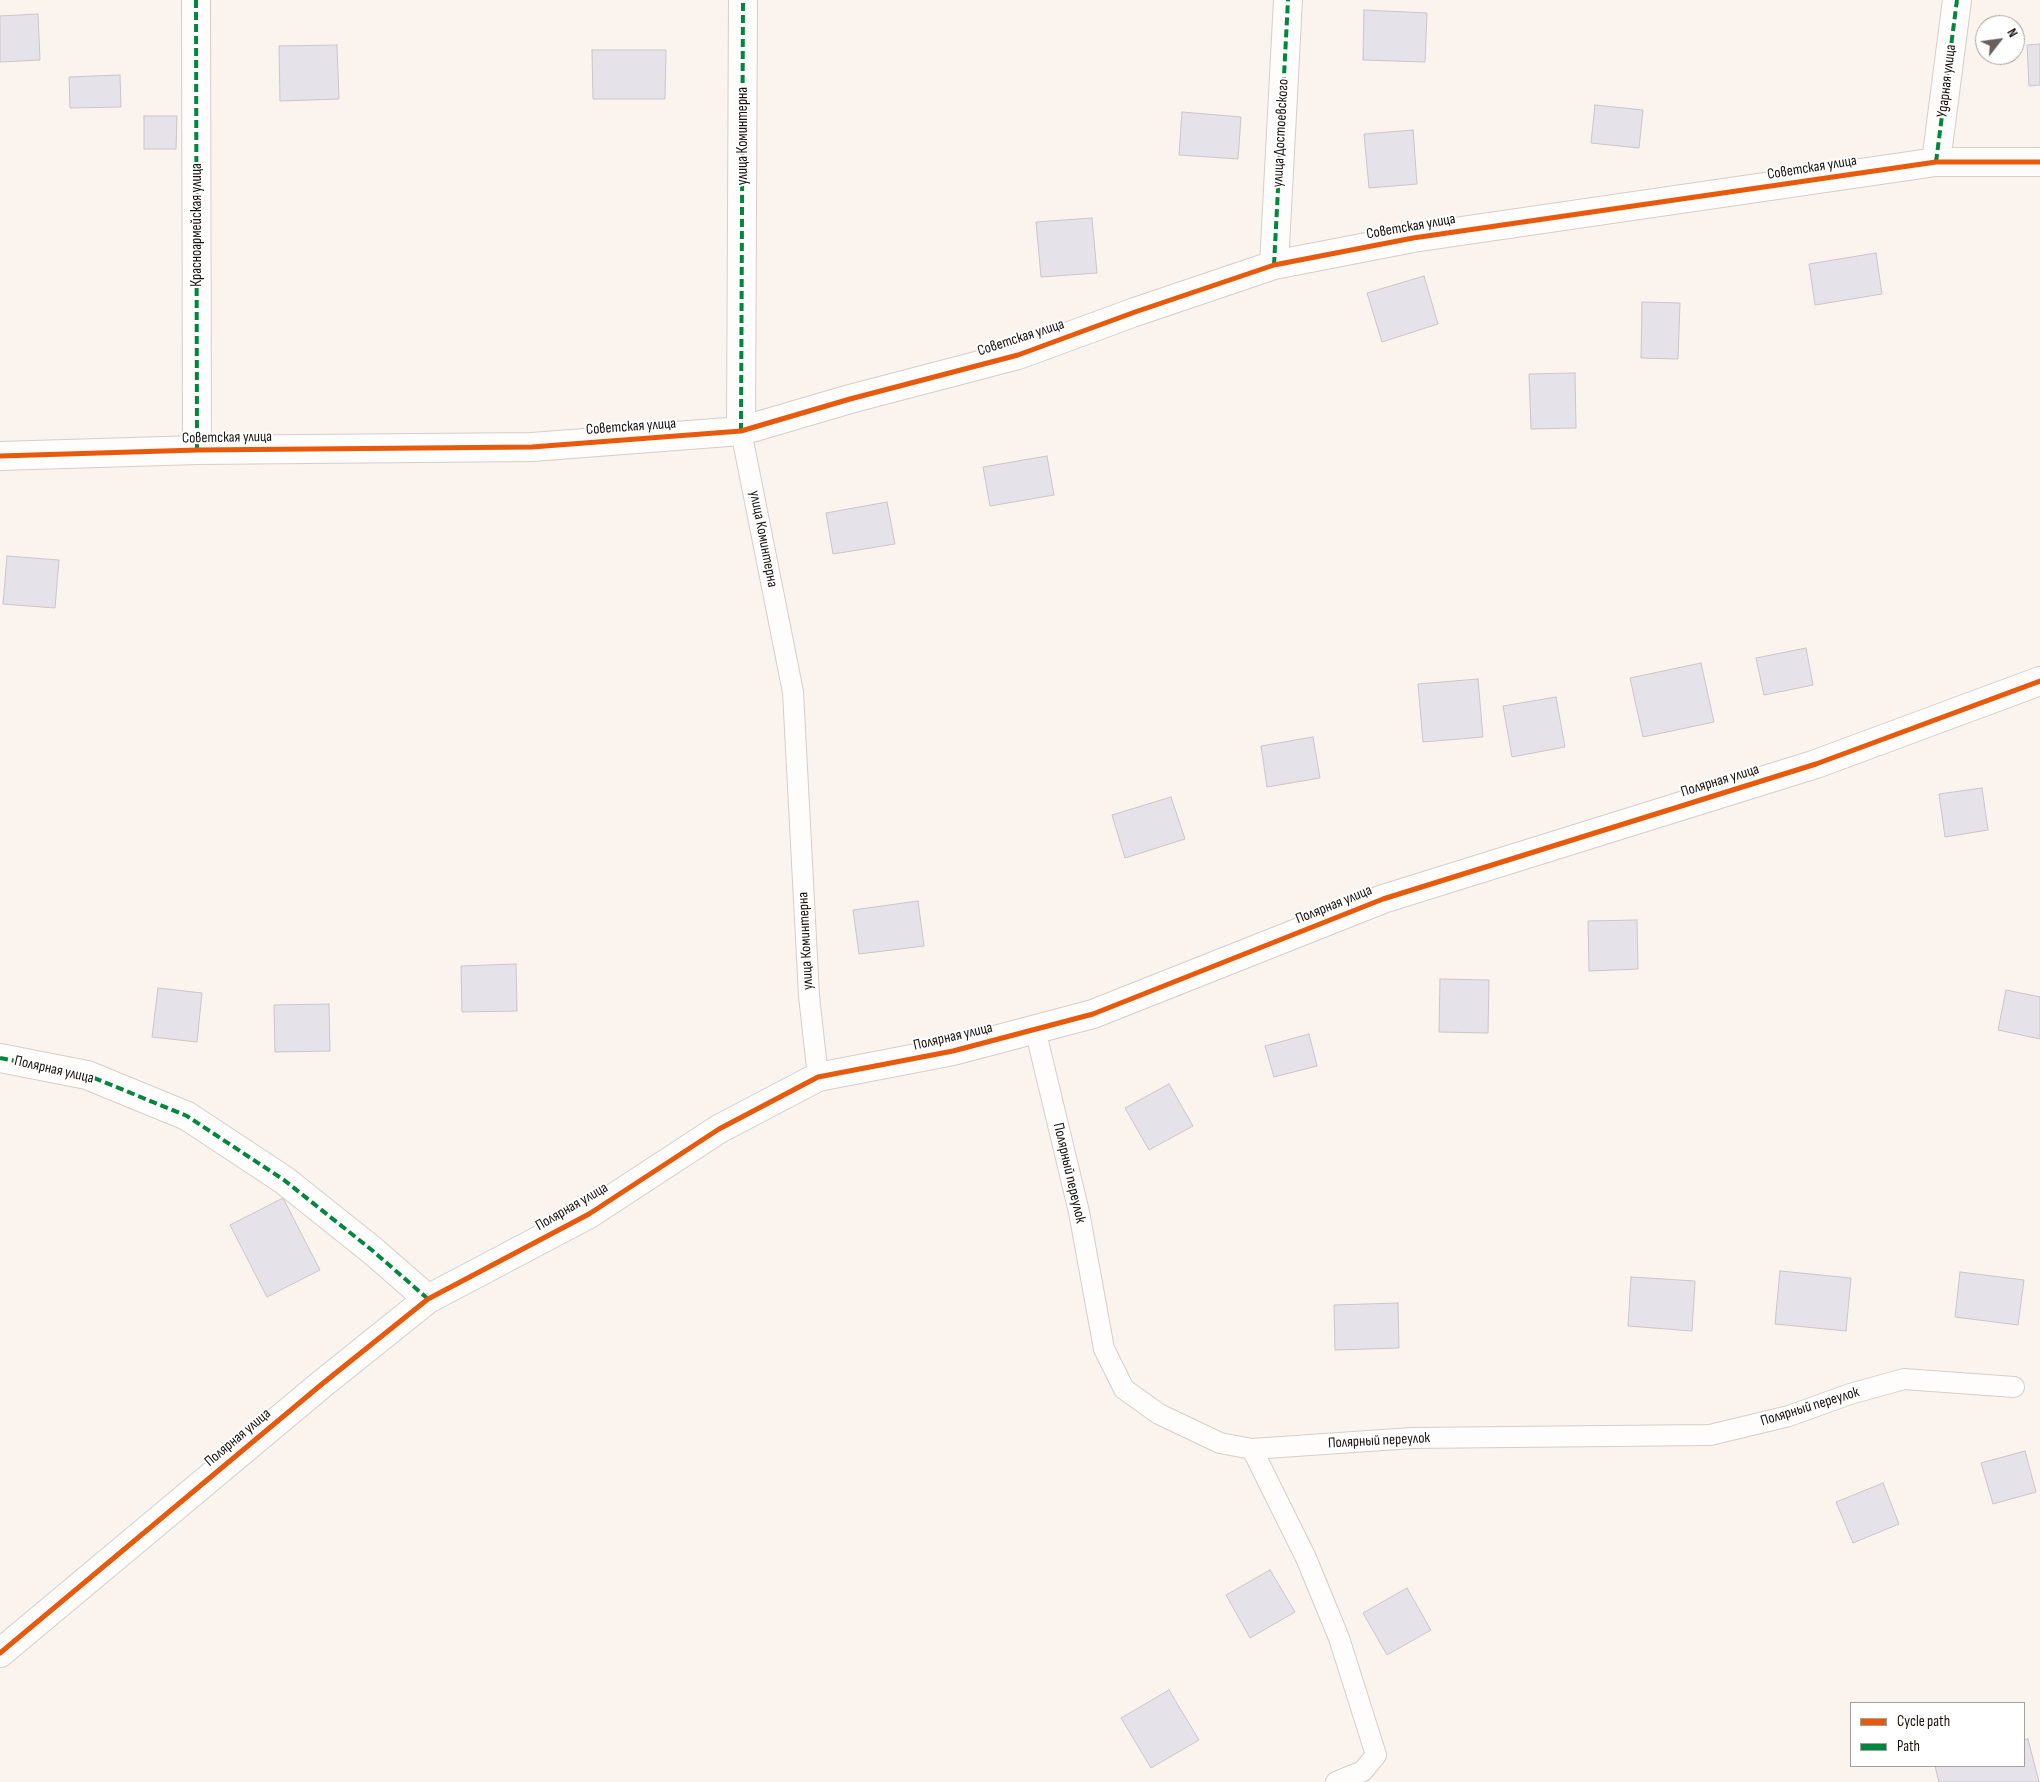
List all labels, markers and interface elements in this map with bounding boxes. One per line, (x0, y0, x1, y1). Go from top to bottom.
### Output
north arrow (1975, 15, 2025, 65)
text: N (2003, 25, 2022, 40)
street label: Ударная улица (1934, 43, 1960, 119)
street label: улица Достоевского (1269, 78, 1293, 188)
street label: улица Коминтерна (734, 87, 752, 185)
street label: Советская улица (1766, 152, 1858, 184)
street label: Красноармейская улица (188, 163, 206, 287)
street label: Советская улица (1365, 210, 1457, 244)
street label: Советская улица (975, 316, 1067, 360)
street label: Советская улица (585, 415, 677, 439)
street label: Советская улица (182, 428, 272, 448)
street label: улица Коминтерна (745, 489, 781, 589)
street label: Полярная улица (1679, 761, 1761, 801)
street label: Полярная улица (1293, 882, 1375, 928)
street label: улица Коминтерна (794, 891, 818, 991)
street label: Полярная улица (912, 1019, 994, 1055)
street label: Полярная улица (13, 1052, 95, 1088)
street label: Полярный переулок (1049, 1121, 1089, 1225)
street label: Полярная улица (533, 1179, 611, 1235)
street label: Полярный переулок (1758, 1383, 1862, 1431)
street label: Полярная улица (201, 1405, 275, 1471)
street label: Полярный переулок (1327, 1429, 1431, 1453)
legend (1850, 1702, 2025, 1767)
text: Cycle path (1897, 1712, 1950, 1731)
text: Path (1897, 1737, 1920, 1756)

